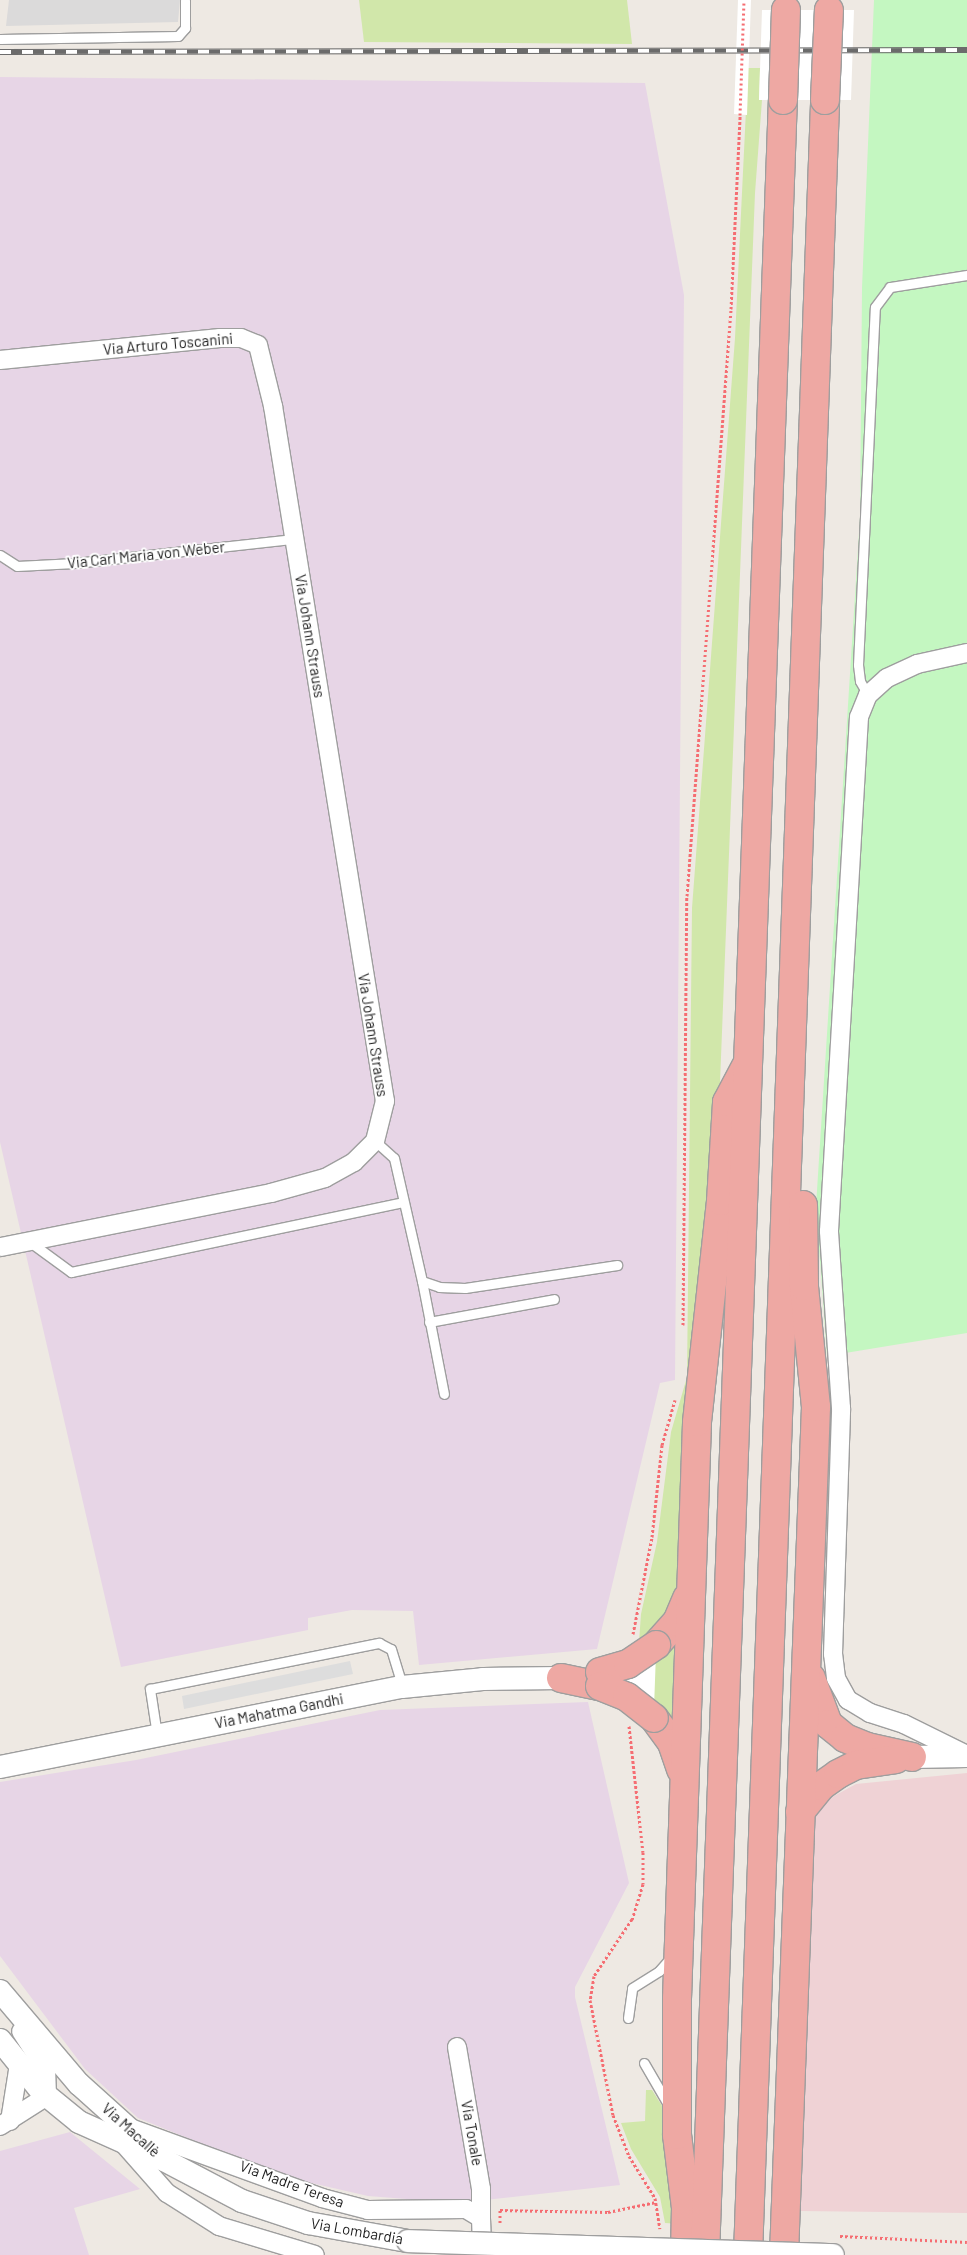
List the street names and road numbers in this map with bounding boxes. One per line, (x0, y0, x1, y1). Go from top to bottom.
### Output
street label: Via Arturo Toscanini (102, 329, 234, 359)
street label: Via Carl Maria von Weber (66, 538, 226, 572)
street label: Via Johann Strauss (291, 573, 329, 699)
street label: Via Johann Strauss (354, 972, 392, 1098)
street label: Via Mahatma Gandhi (213, 1690, 345, 1732)
street label: Via Macallè (98, 2099, 164, 2161)
street label: Via Tonale (457, 2099, 487, 2167)
street label: Via Madre Teresa (237, 2157, 347, 2211)
street label: Via Lombardia (309, 2214, 405, 2248)

